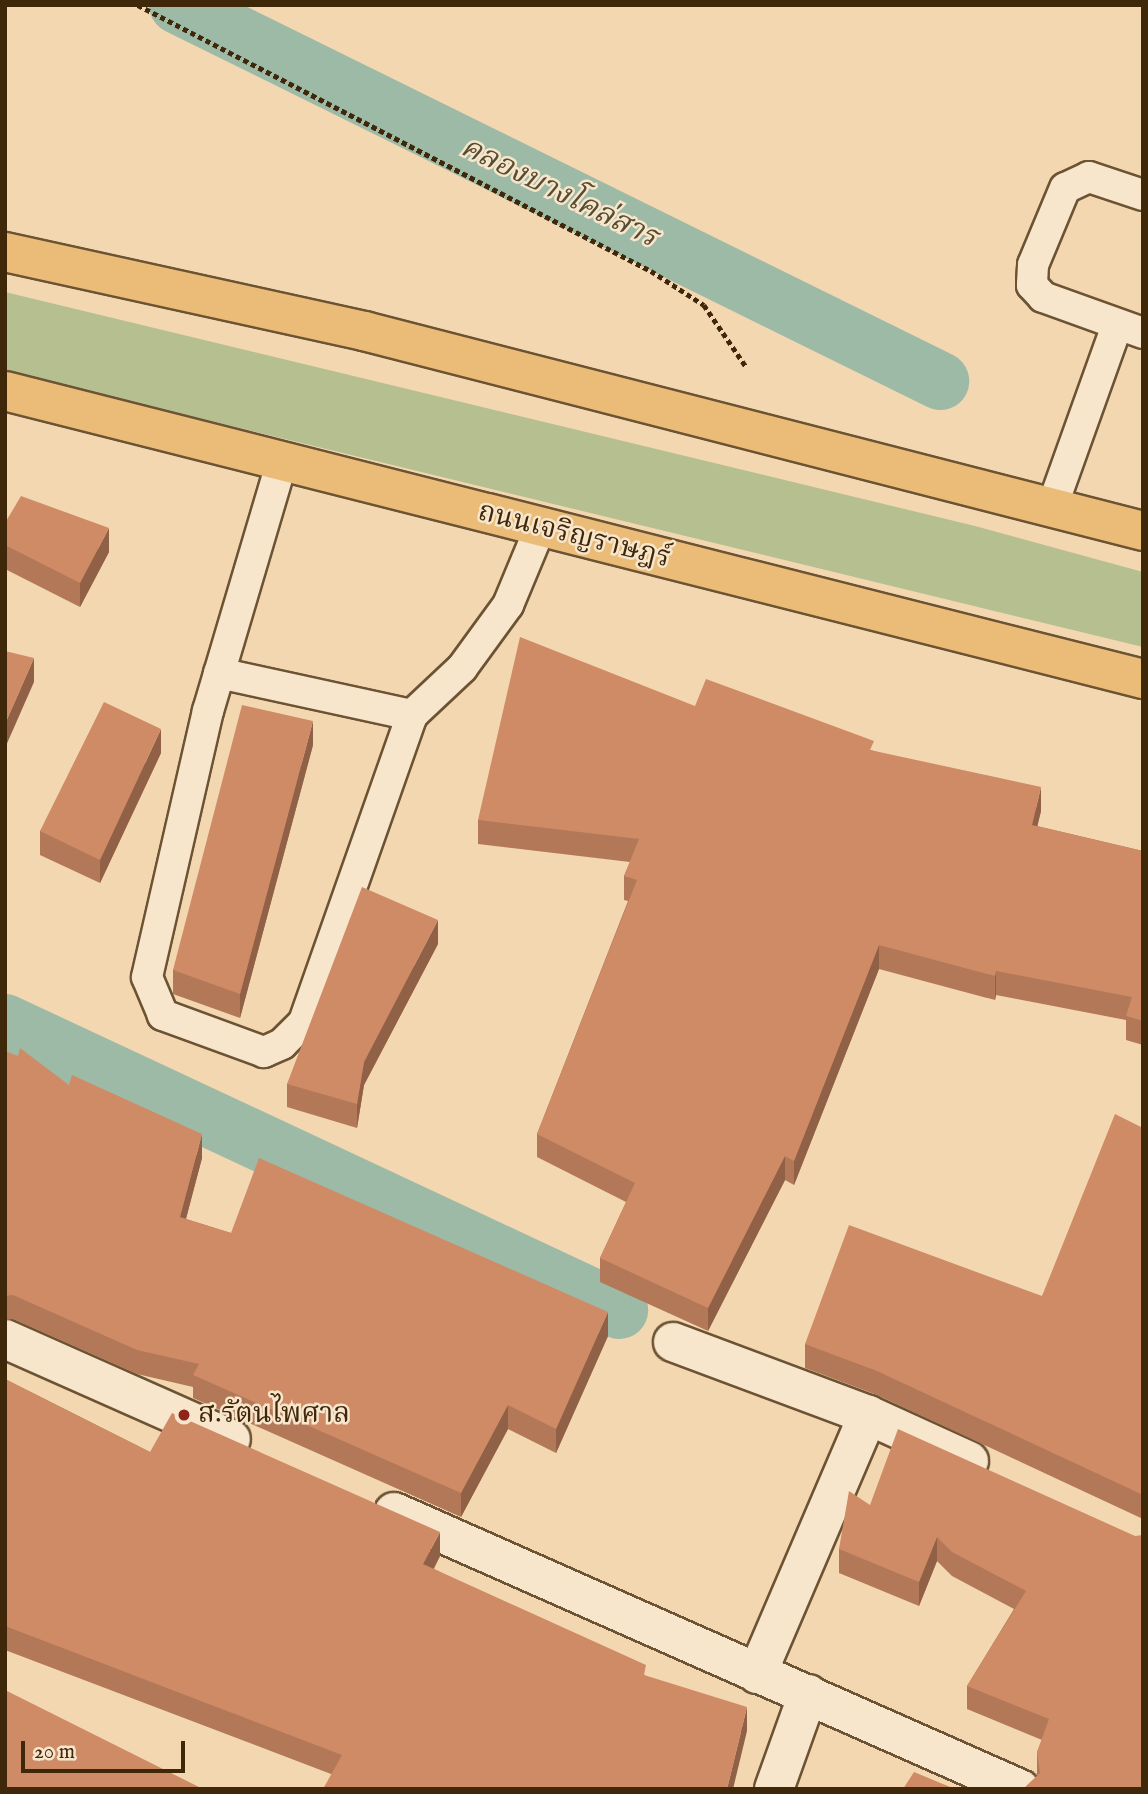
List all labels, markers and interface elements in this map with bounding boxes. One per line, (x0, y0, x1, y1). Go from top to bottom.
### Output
water label: คลองบางโคล่สาร (455, 130, 663, 256)
street label: ถนนเจริญราษฎร์ (474, 496, 674, 576)
place label: ส.รัตนไพศาล (198, 1398, 350, 1432)
marker: ส.รัตนไพศาล (176, 1407, 192, 1423)
scale bar (24, 1728, 189, 1772)
text: 20 m (34, 1739, 75, 1766)

